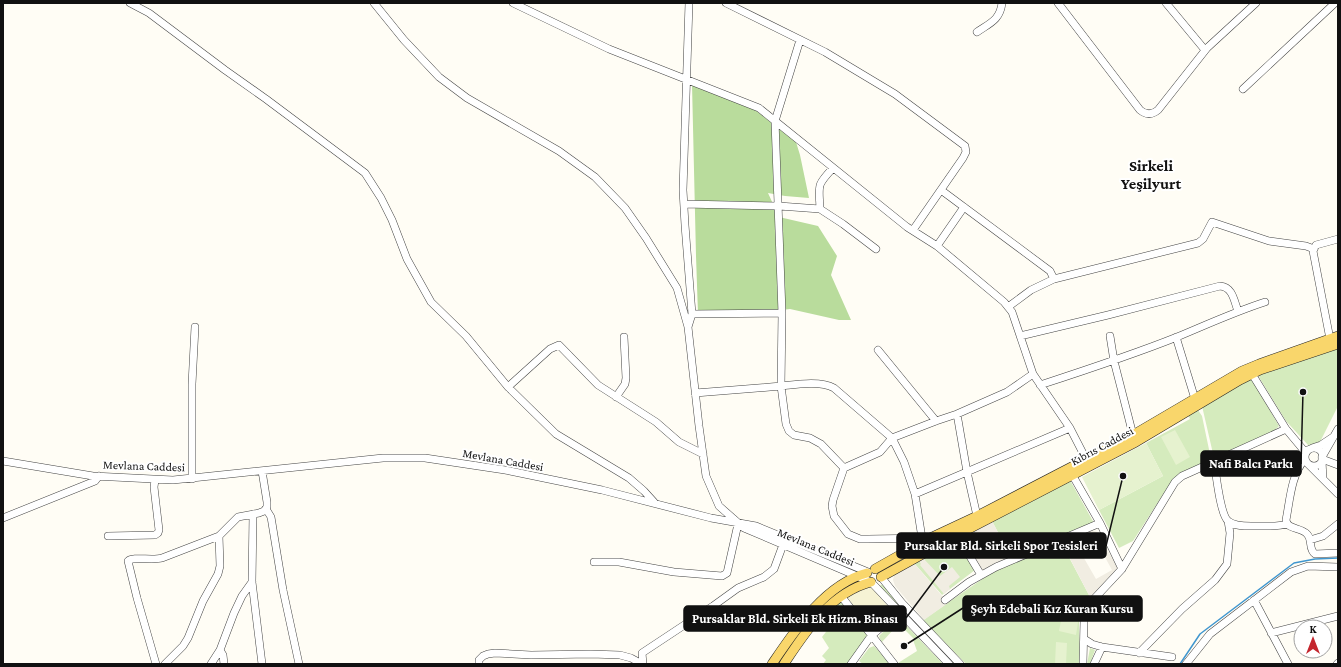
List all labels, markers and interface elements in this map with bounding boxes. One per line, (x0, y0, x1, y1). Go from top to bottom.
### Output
district label: Sirkeli Yeşilyurt (1121, 157, 1181, 192)
street label: Kıbrıs Caddesi (1068, 424, 1136, 468)
street label: Mevlana Caddesi (461, 446, 545, 474)
callout: Nafi Balcı Parkı (1201, 451, 1301, 476)
text: Nafi Balcı Parkı (1209, 456, 1293, 471)
street label: Mevlana Caddesi (103, 458, 185, 474)
street label: Mevlana Caddesi (775, 525, 857, 569)
callout: Pursaklar Bld. Sirkeli Spor Tesisleri (897, 533, 1106, 558)
text: Pursaklar Bld. Sirkeli Spor Tesisleri (904, 538, 1098, 553)
callout: Şeyh Edebali Kız Kuran Kursu (963, 596, 1142, 621)
text: Şeyh Edebali Kız Kuran Kursu (971, 601, 1134, 616)
callout: Pursaklar Bld. Sirkeli Ek Hizm. Binası (684, 606, 906, 631)
text: Pursaklar Bld. Sirkeli Ek Hizm. Binası (692, 611, 898, 626)
north arrow (1293, 619, 1333, 659)
text: K (1309, 623, 1317, 635)

